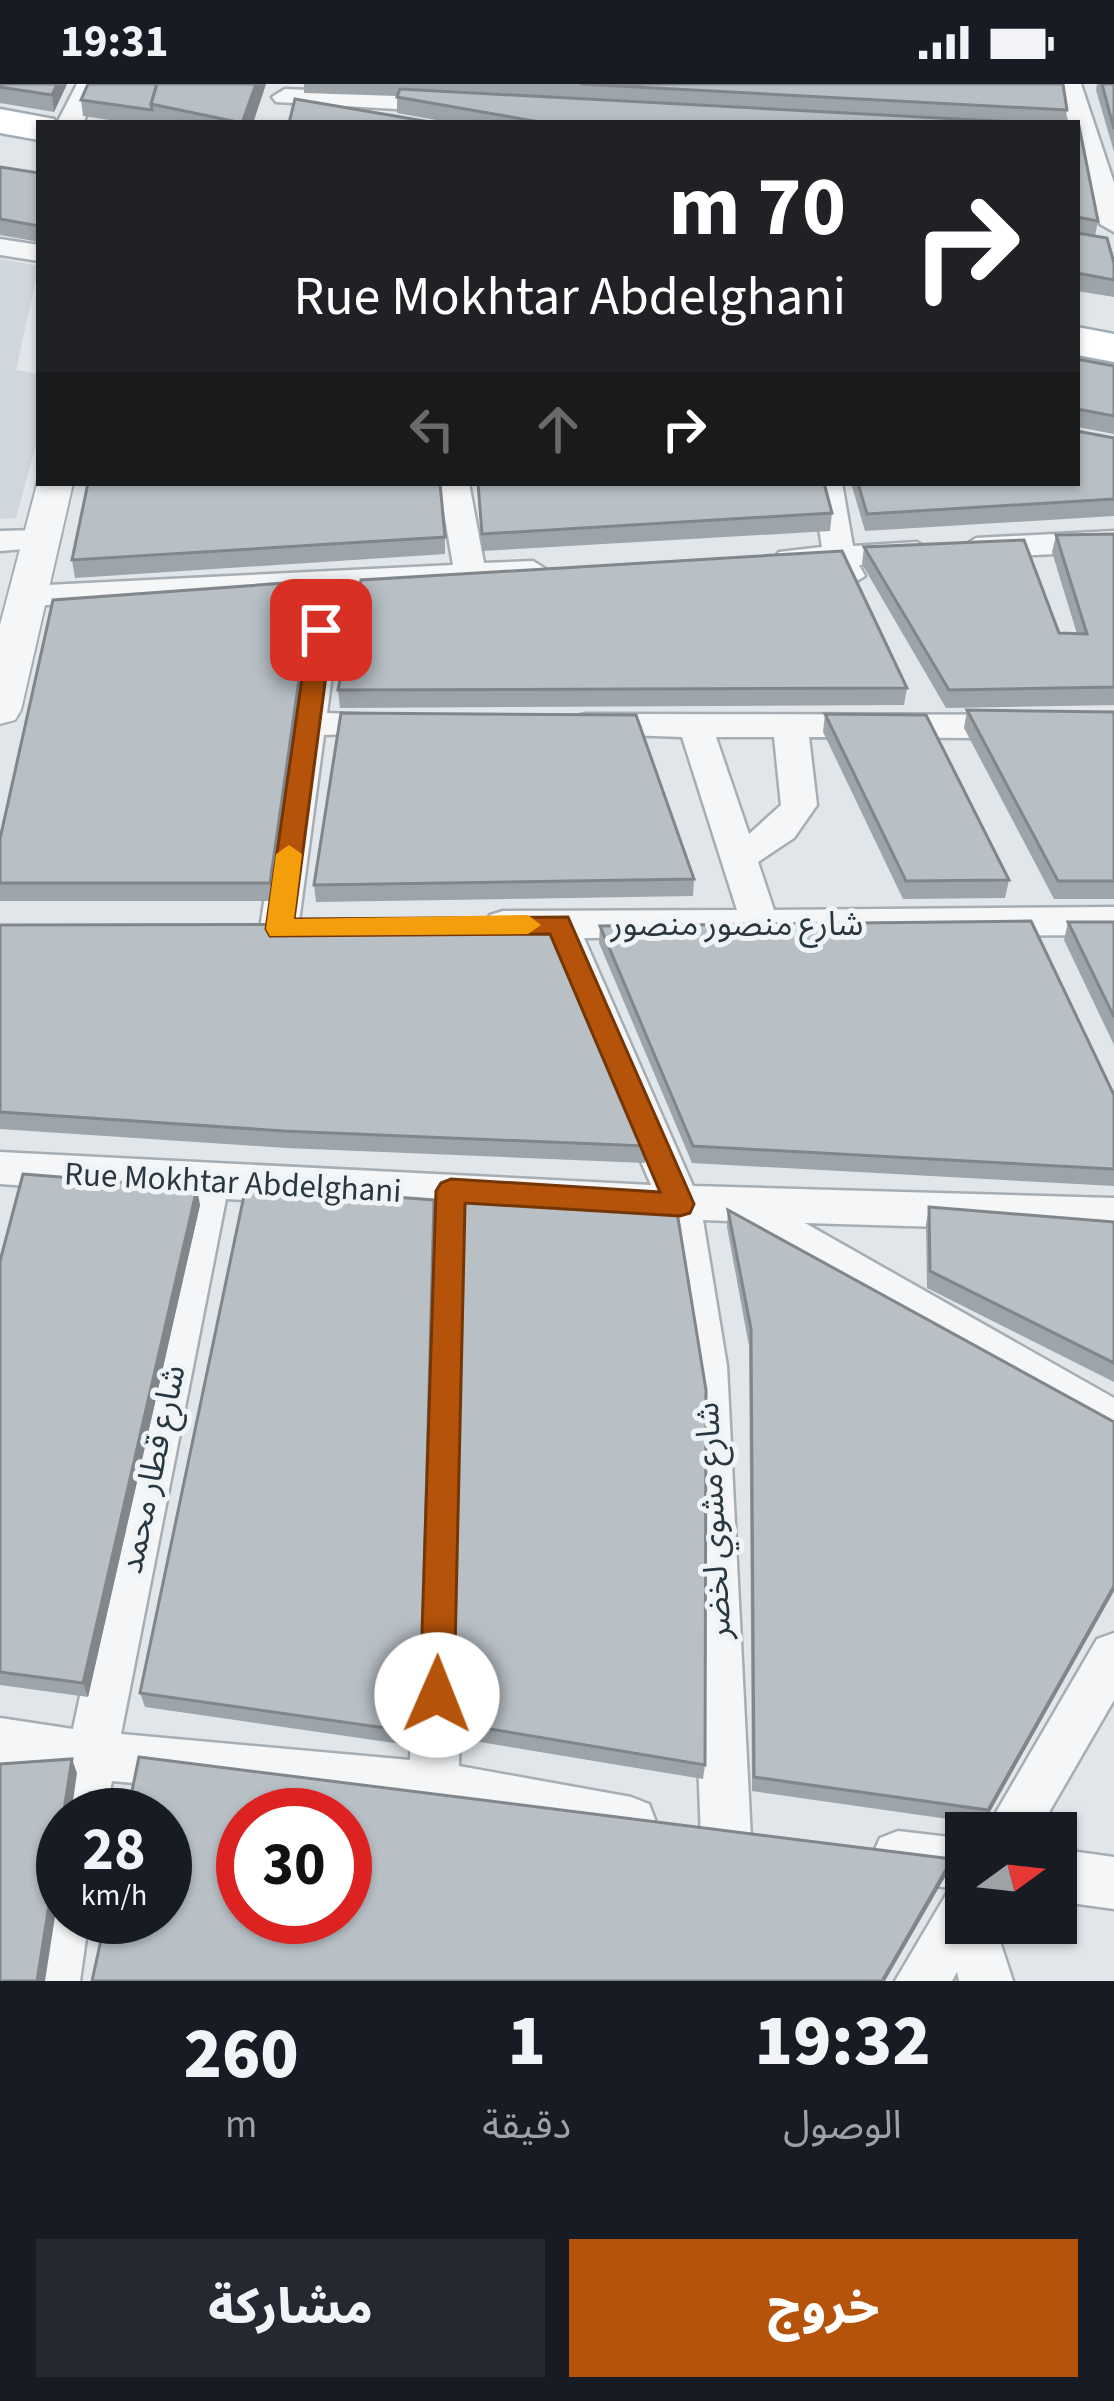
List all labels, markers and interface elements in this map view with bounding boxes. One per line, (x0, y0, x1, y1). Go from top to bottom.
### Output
text: 19:31 (60, 10, 169, 74)
text: 70 m (668, 148, 846, 268)
icon: right (888, 168, 1044, 324)
text: Rue Mokhtar Abdelghani (293, 259, 846, 336)
icon: left (399, 396, 465, 462)
icon: ahead (525, 396, 591, 462)
icon: right (651, 396, 717, 462)
pin (270, 579, 372, 681)
icon: arrive (288, 597, 354, 663)
street label: شارع منصور منصور (610, 901, 863, 948)
street label: Rue Mokhtar Abdelghani (63, 1150, 403, 1215)
street label: شارع قطار محمد (107, 1361, 198, 1578)
street label: شارع مشوي لخضر (684, 1401, 744, 1642)
position arrow (374, 1632, 500, 1758)
speed limit sign: 30 (216, 1788, 372, 1944)
text: 28 (82, 1808, 146, 1893)
north arrow (945, 1812, 1077, 1944)
map controls (945, 1812, 1077, 1944)
text: km/h (81, 1874, 147, 1917)
text: 1 (507, 1990, 546, 2093)
text: 19:32 (754, 1990, 931, 2093)
text: 260 (183, 2003, 299, 2106)
text: m (225, 2097, 257, 2153)
text: دقيقة (482, 2098, 571, 2154)
text: الوصول (783, 2098, 902, 2154)
button: مشاركة (36, 2239, 545, 2377)
button: خروج (569, 2239, 1078, 2377)

